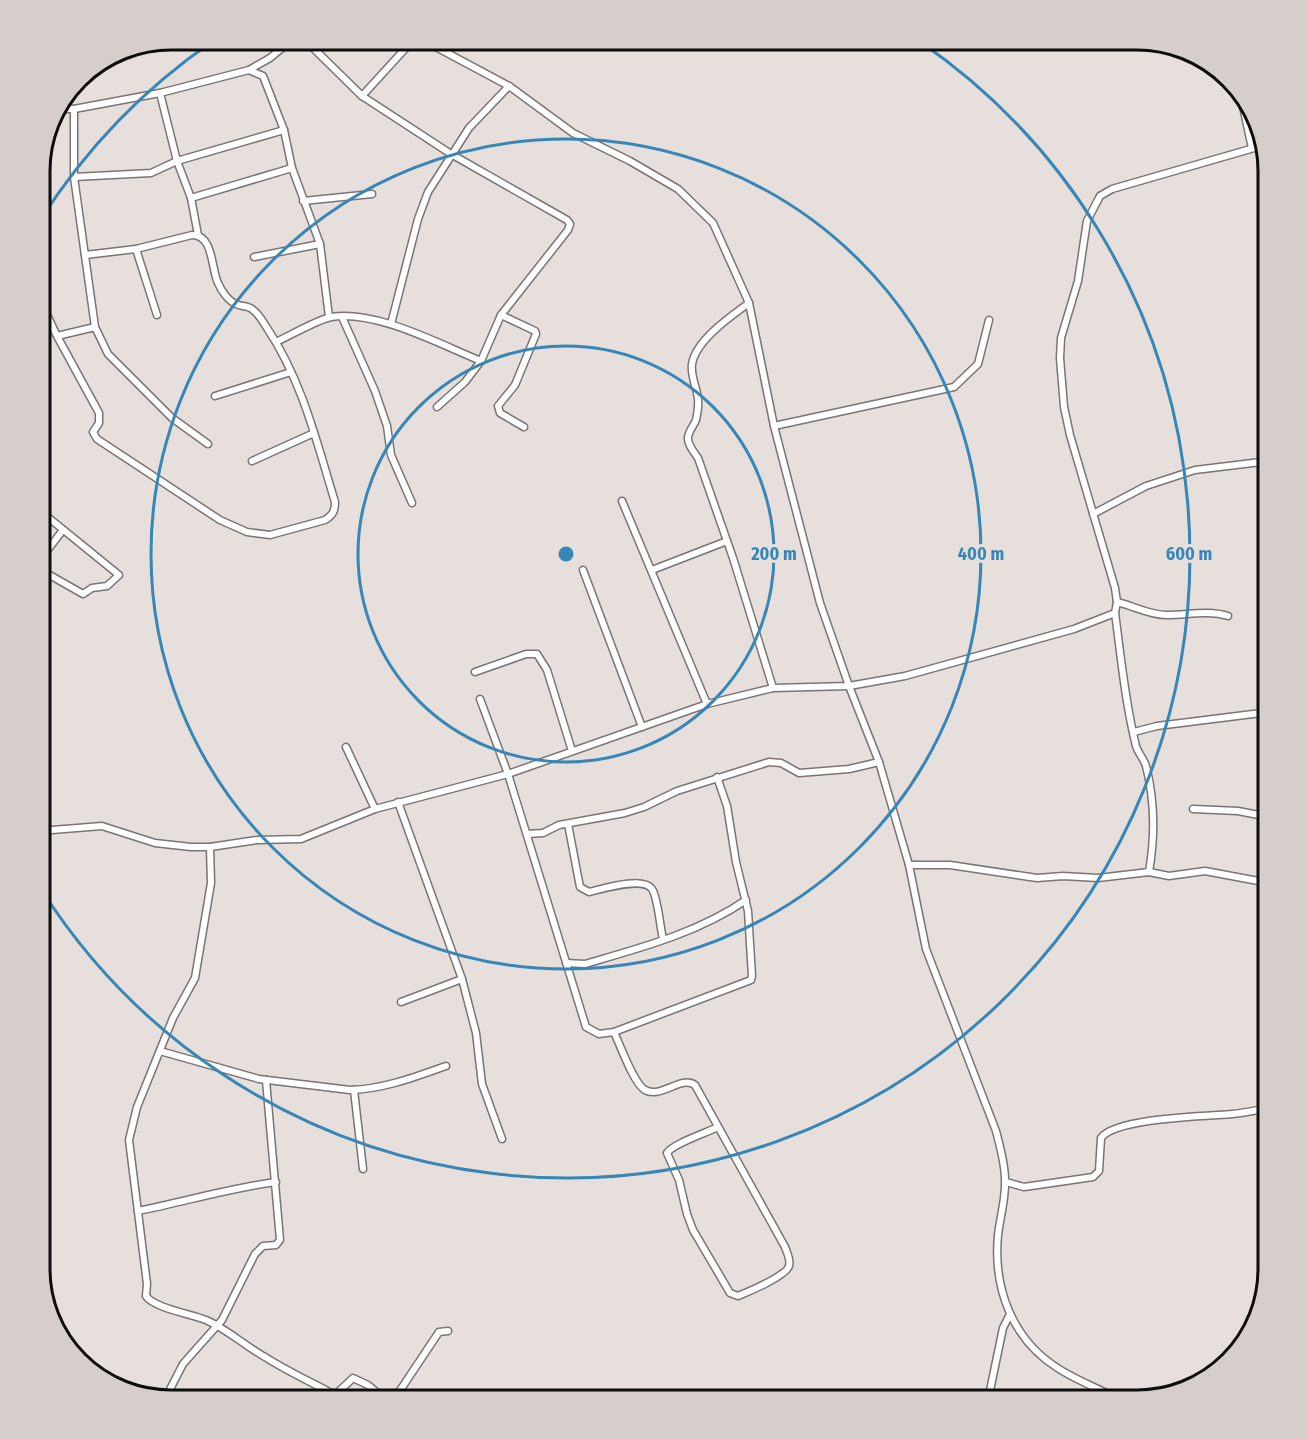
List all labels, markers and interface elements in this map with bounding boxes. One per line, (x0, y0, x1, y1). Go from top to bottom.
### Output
text: 200 m (750, 543, 797, 565)
text: 400 m (958, 543, 1004, 565)
text: 600 m (1166, 543, 1212, 565)
centre of rings (556, 544, 576, 564)

